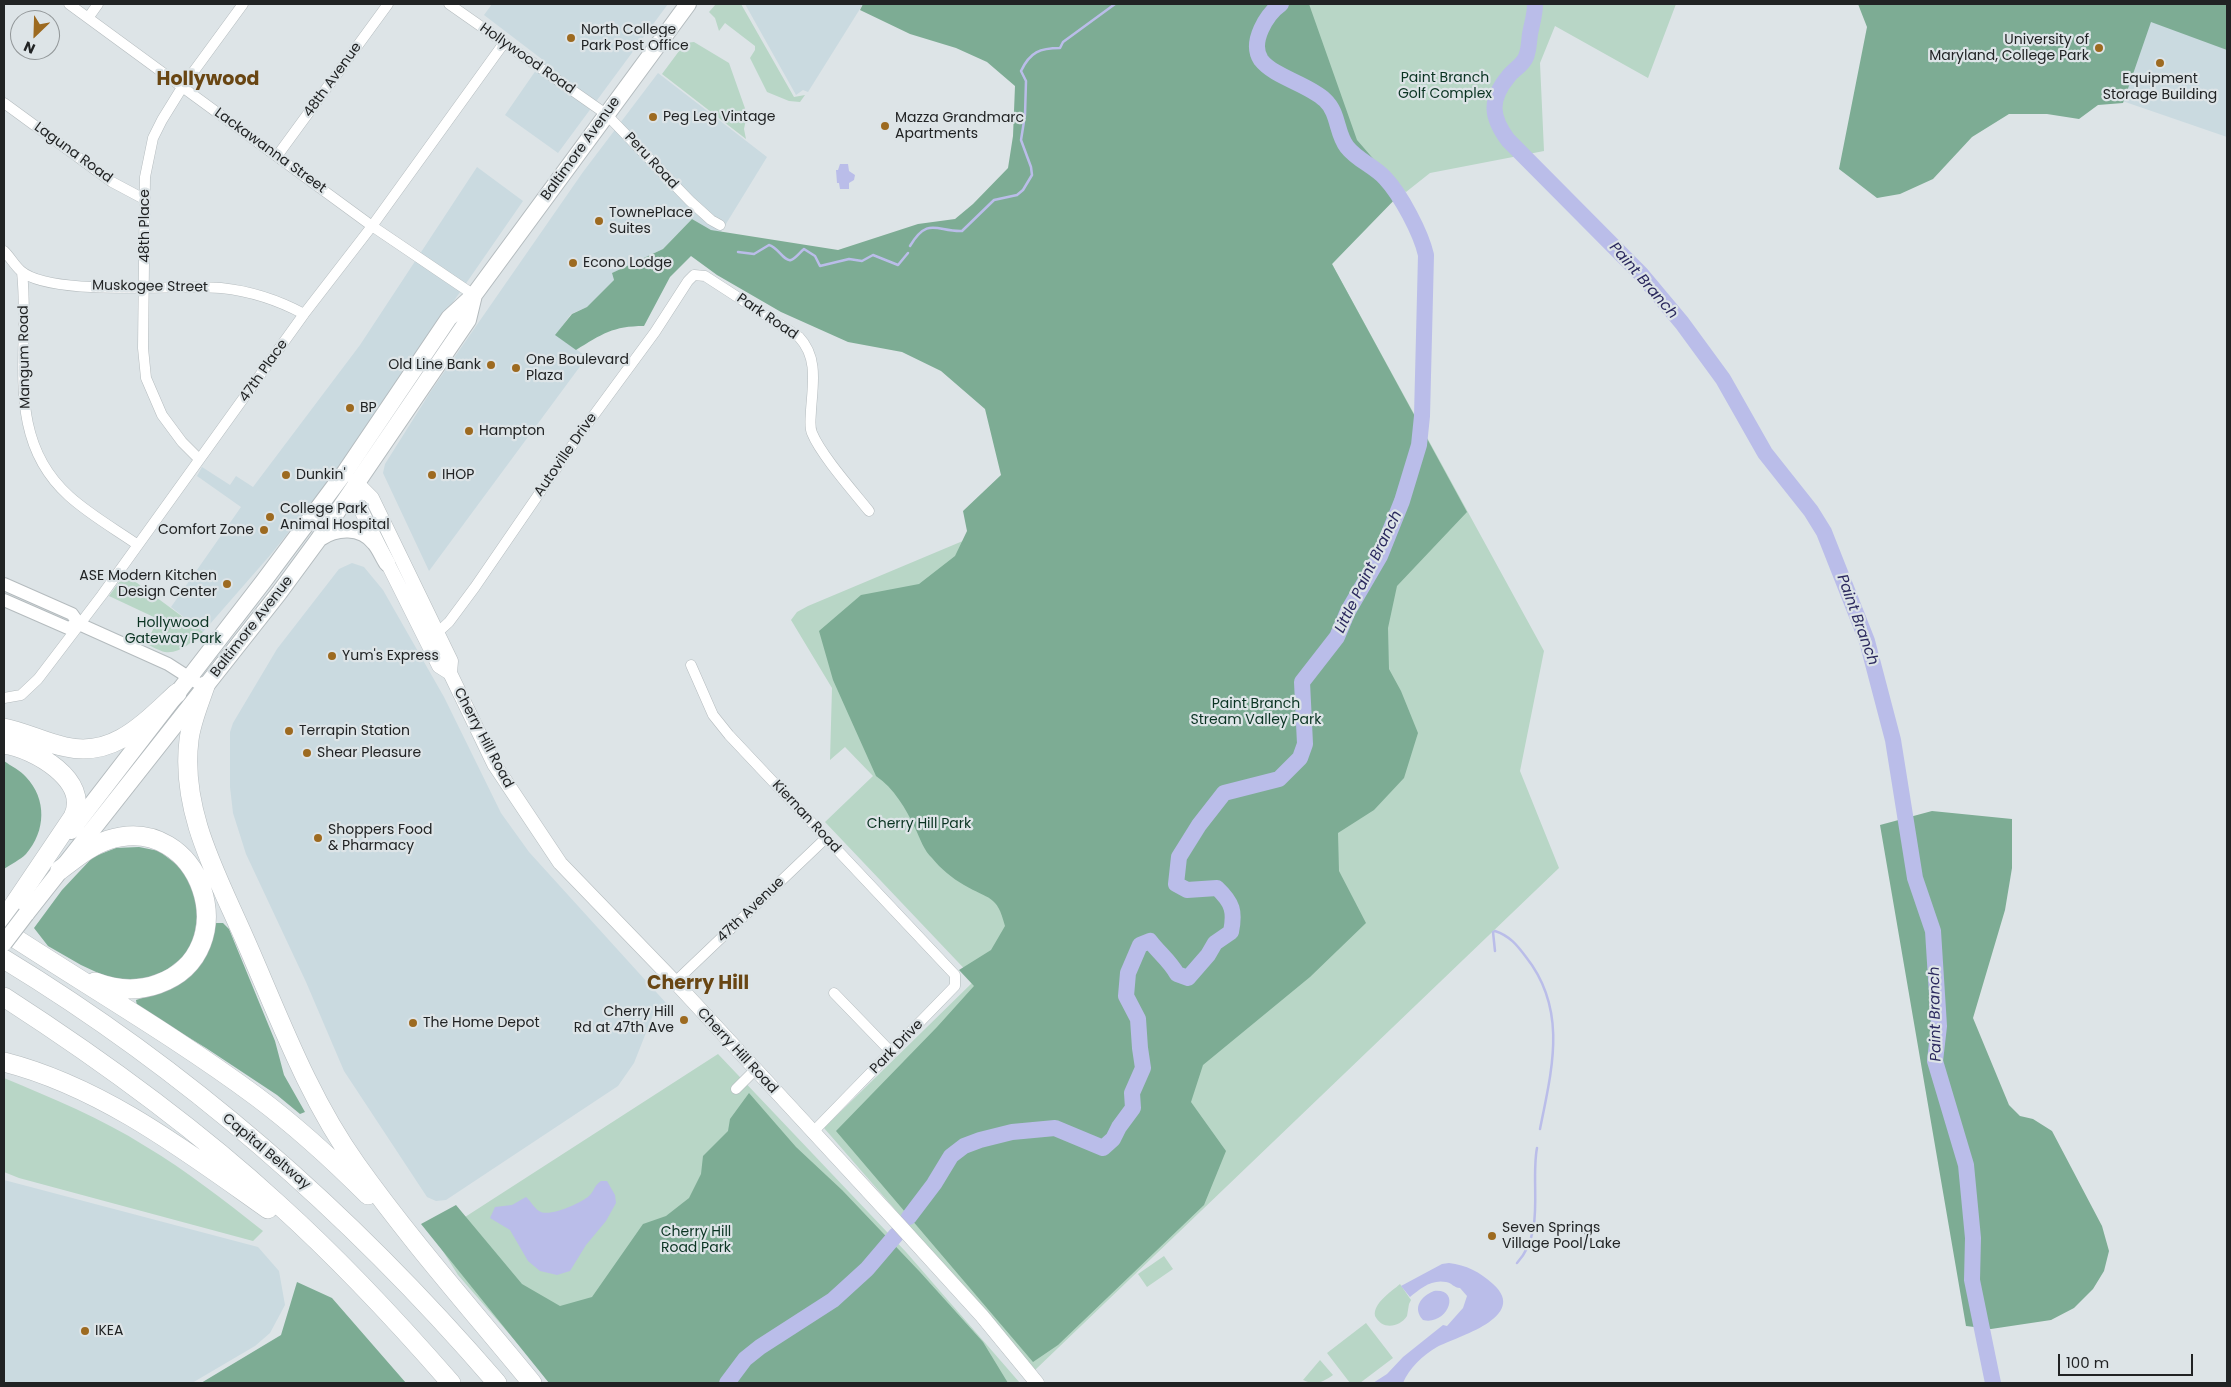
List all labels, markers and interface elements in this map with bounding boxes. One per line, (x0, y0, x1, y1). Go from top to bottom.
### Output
north arrow (10, 10, 60, 60)
street label: Hollywood Road (476, 20, 578, 98)
place label: North College Park Post Office (581, 22, 689, 54)
marker: North College Park Post Office (565, 32, 577, 44)
place label: University of Maryland, College Park (1929, 32, 2089, 64)
text: N (20, 37, 38, 59)
street label: 48th Avenue (300, 39, 366, 121)
marker: University of Maryland, College Park (2093, 42, 2105, 54)
marker: Equipment Storage Building (2154, 57, 2166, 69)
district label: Hollywood (157, 69, 259, 91)
park label: Paint Branch Golf Complex (1398, 70, 1492, 102)
place label: Equipment Storage Building (2103, 71, 2217, 104)
street label: Baltimore Avenue (538, 94, 624, 204)
street label: Lackawanna Street (211, 105, 329, 197)
place label: Peg Leg Vintage (663, 109, 775, 125)
place label: Mazza Grandmarc Apartments (895, 110, 1024, 142)
marker: Peg Leg Vintage (647, 111, 659, 123)
street label: Laguna Road (31, 119, 115, 187)
marker: Mazza Grandmarc Apartments (879, 120, 891, 132)
street label: Peru Road (621, 129, 681, 193)
street label: 48th Place (137, 189, 153, 263)
place label: TownePlace Suites (609, 205, 693, 238)
marker: TownePlace Suites (593, 215, 605, 227)
water label: Paint Branch (1605, 239, 1681, 323)
place label: Econo Lodge (583, 255, 672, 271)
marker: Econo Lodge (567, 257, 579, 269)
street label: Muskogee Street (92, 278, 208, 296)
street label: Park Road (733, 290, 801, 344)
street label: Mangum Road (16, 305, 34, 409)
street label: 47th Place (236, 337, 292, 405)
place label: One Boulevard Plaza (526, 352, 629, 384)
place label: Old Line Bank (388, 357, 481, 373)
marker: Old Line Bank (485, 359, 497, 371)
marker: One Boulevard Plaza (510, 362, 522, 374)
place label: BP (360, 400, 377, 416)
marker: BP (344, 402, 356, 414)
street label: Autoville Drive (531, 410, 601, 500)
place label: Hampton (479, 423, 545, 439)
marker: Hampton (463, 425, 475, 437)
place label: Dunkin' (296, 467, 346, 483)
place label: IHOP (442, 467, 474, 483)
marker: Dunkin' (280, 469, 292, 481)
marker: IHOP (426, 469, 438, 481)
place label: College Park Animal Hospital (280, 501, 390, 534)
water label: Little Paint Branch (1332, 508, 1406, 636)
marker: College Park Animal Hospital (264, 511, 276, 523)
place label: Comfort Zone (158, 522, 254, 538)
marker: Comfort Zone (258, 524, 270, 536)
place label: ASE Modern Kitchen Design Center (79, 568, 217, 600)
water label: Paint Branch (1832, 572, 1882, 668)
street label: Baltimore Avenue (207, 573, 297, 681)
marker: ASE Modern Kitchen Design Center (221, 578, 233, 590)
park label: Hollywood Gateway Park (125, 615, 221, 648)
place label: Yum's Express (342, 648, 439, 664)
marker: Yum's Express (326, 650, 338, 662)
street label: Cherry Hill Road (450, 685, 516, 791)
park label: Paint Branch Stream Valley Park (1191, 696, 1321, 729)
place label: Terrapin Station (299, 723, 410, 739)
marker: Terrapin Station (283, 725, 295, 737)
place label: Shear Pleasure (317, 745, 421, 761)
marker: Shear Pleasure (301, 747, 313, 759)
street label: Kiernan Road (768, 777, 844, 857)
park label: Cherry Hill Park (867, 816, 971, 832)
place label: Shoppers Food & Pharmacy (328, 822, 432, 854)
marker: Shoppers Food & Pharmacy (312, 832, 324, 844)
street label: 47th Avenue (714, 874, 788, 946)
water label: Paint Branch (1926, 966, 1946, 1062)
district label: Cherry Hill (647, 973, 749, 995)
place label: Cherry Hill Rd at 47th Ave (574, 1004, 674, 1036)
street label: Cherry Hill Road (693, 1005, 781, 1097)
marker: Cherry Hill Rd at 47th Ave (678, 1014, 690, 1026)
place label: The Home Depot (423, 1015, 540, 1031)
street label: Park Drive (867, 1016, 927, 1078)
marker: The Home Depot (407, 1017, 419, 1029)
street label: Capital Beltway (219, 1110, 313, 1194)
place label: Seven Springs Village Pool/Lake (1502, 1220, 1621, 1252)
park label: Cherry Hill Road Park (661, 1224, 731, 1256)
marker: Seven Springs Village Pool/Lake (1486, 1230, 1498, 1242)
place label: IKEA (95, 1323, 123, 1339)
marker: IKEA (79, 1325, 91, 1337)
scale bar (2061, 1344, 2196, 1376)
text: 100 m (2066, 1352, 2109, 1373)

